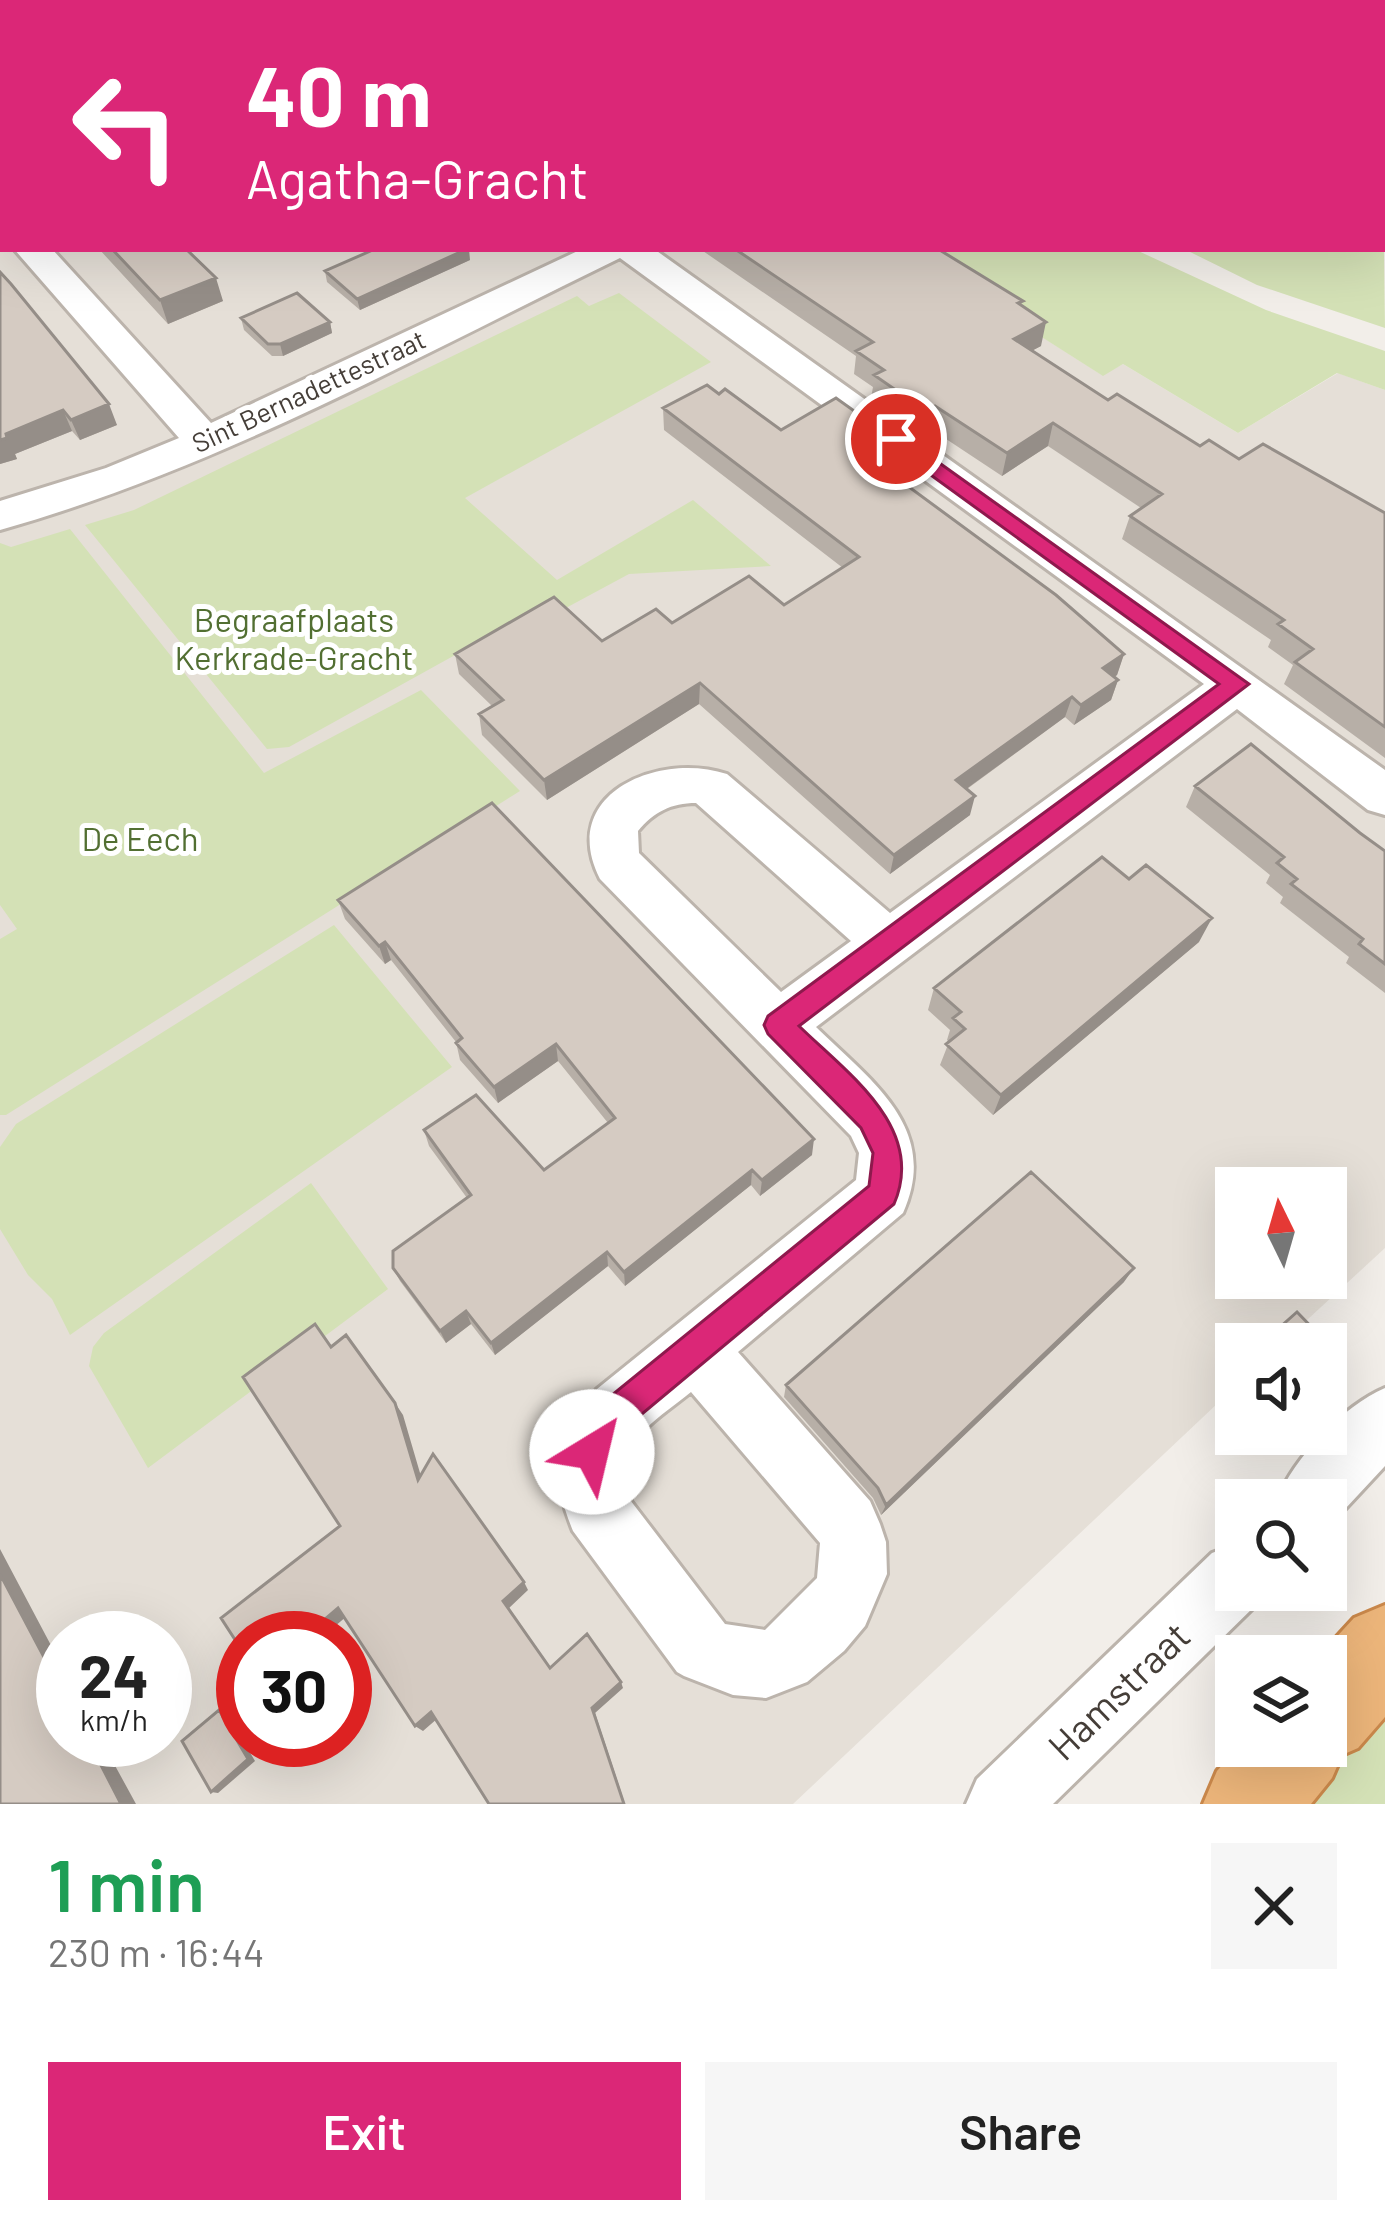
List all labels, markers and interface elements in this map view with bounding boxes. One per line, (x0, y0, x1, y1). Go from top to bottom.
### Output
text: 40 m (246, 43, 432, 144)
icon: left (48, 48, 204, 204)
text: Agatha-Gracht (246, 145, 589, 210)
street label: Sint Bernadettestraat (186, 322, 430, 458)
pin (845, 388, 947, 490)
icon: arrive (863, 406, 929, 472)
park label: Begraafplaats Kerkrade-Gracht (174, 599, 414, 677)
park label: De Eech (81, 818, 199, 858)
north arrow (1215, 1167, 1347, 1299)
map controls (1215, 1167, 1347, 1767)
button: sound (1215, 1323, 1347, 1455)
position arrow (529, 1389, 655, 1515)
button: search (1215, 1479, 1347, 1611)
speed limit sign: 30 (216, 1611, 372, 1767)
street label: Hamstraat (1037, 1611, 1199, 1769)
button: layers (1215, 1635, 1347, 1767)
text: 24 (79, 1638, 149, 1710)
text: km/h (80, 1701, 148, 1737)
text: 1 min (48, 1840, 205, 1926)
button: close (1211, 1843, 1337, 1969)
text: 230 m · 16:44 (48, 1928, 265, 1975)
button: Exit (48, 2062, 681, 2200)
button: Share (705, 2062, 1337, 2200)

